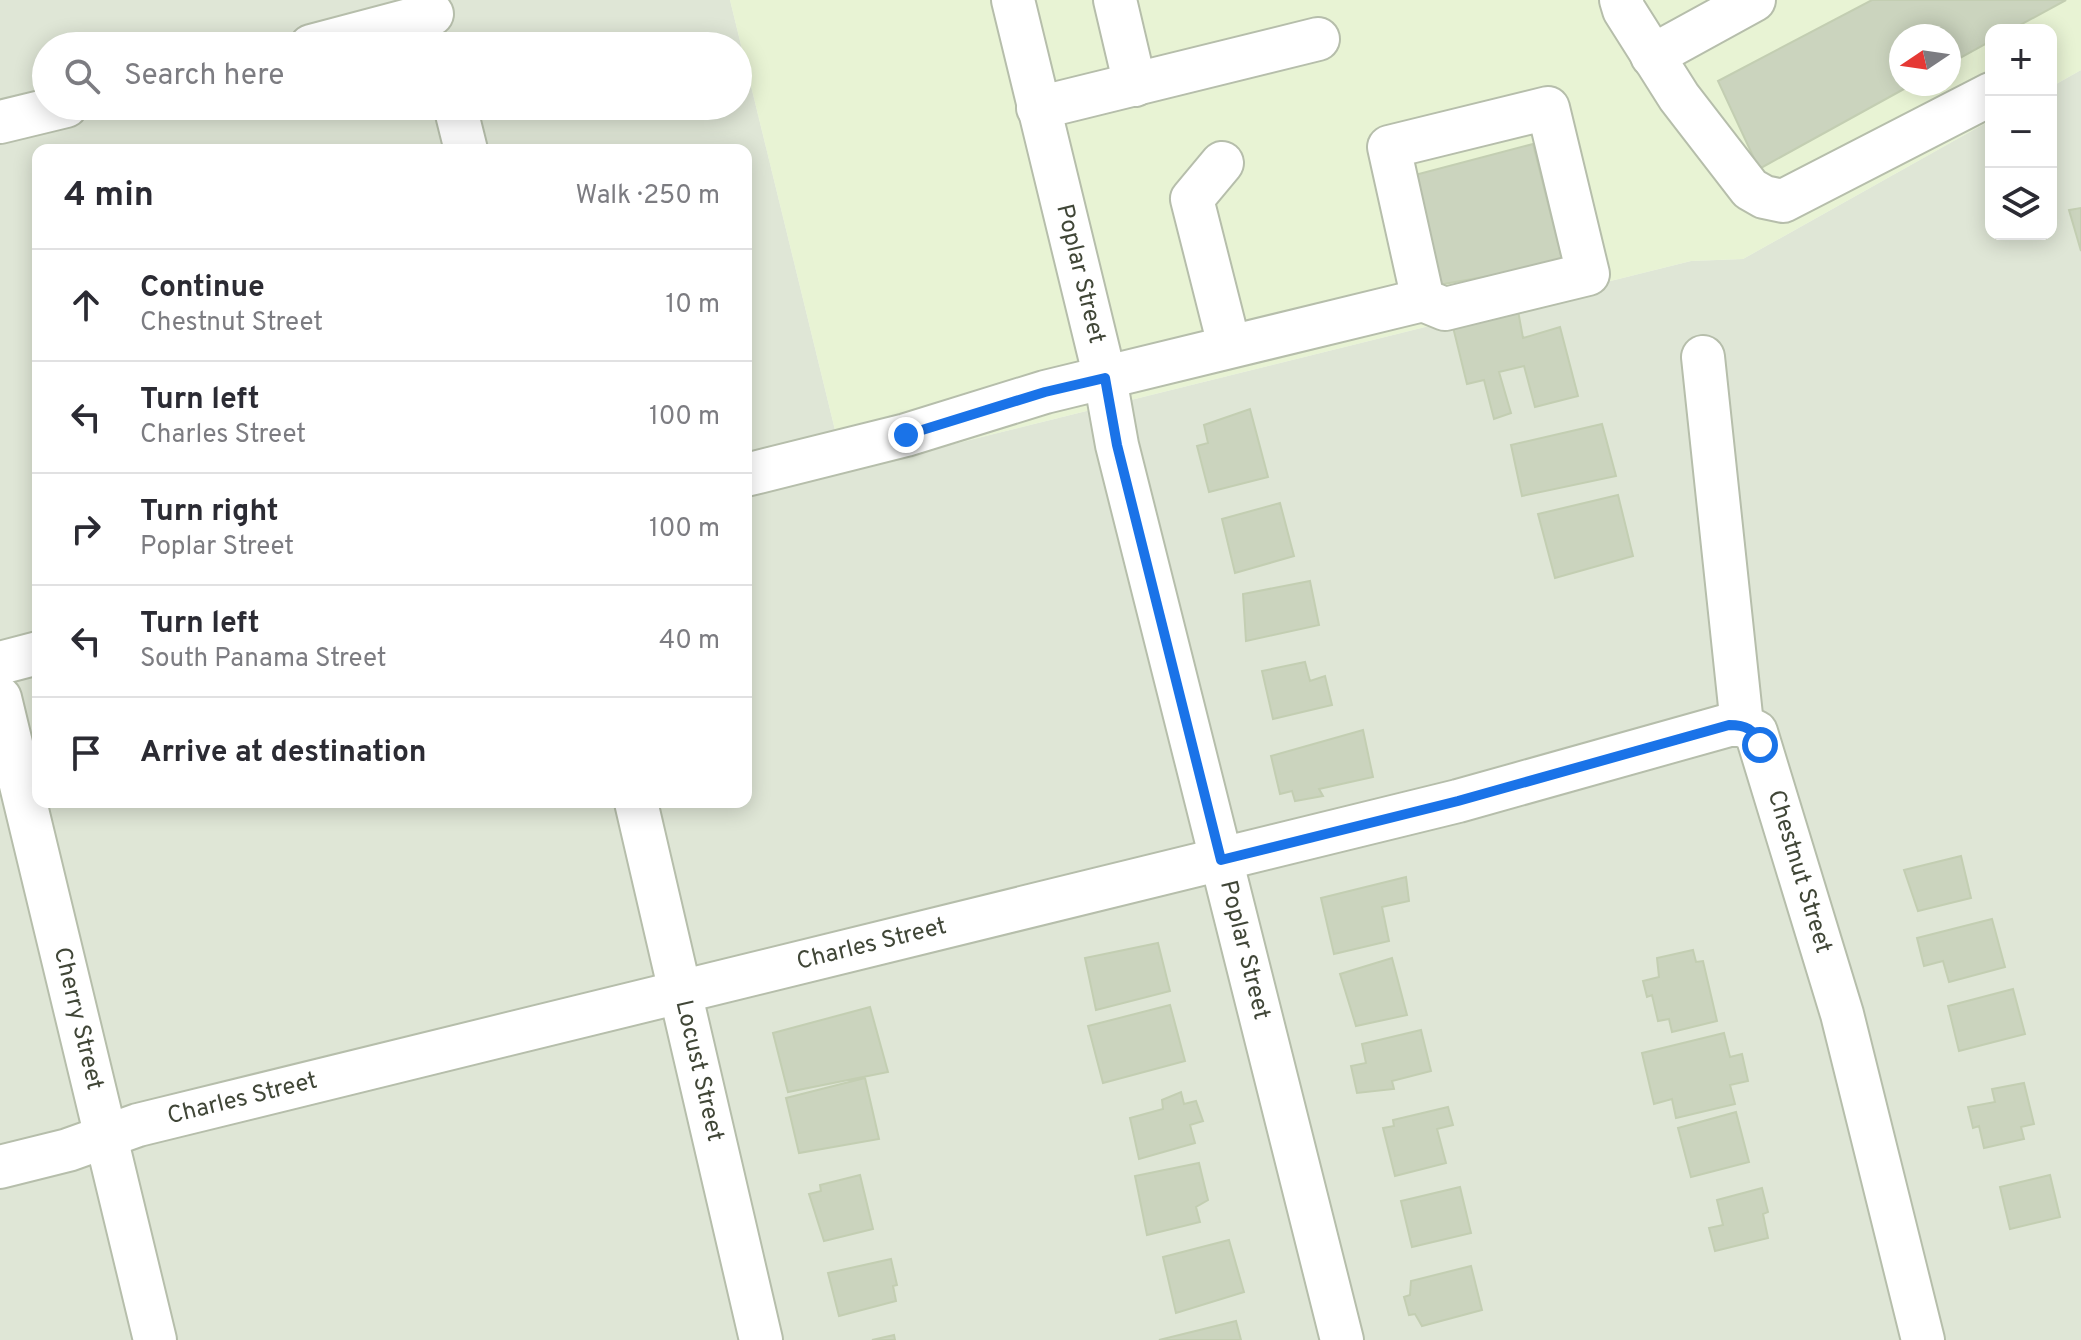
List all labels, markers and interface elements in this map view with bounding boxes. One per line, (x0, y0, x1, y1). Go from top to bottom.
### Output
north arrow (1889, 24, 1961, 96)
map controls (1985, 24, 2057, 240)
button: + (1985, 24, 2057, 96)
search box (32, 32, 752, 120)
icon: search (60, 54, 104, 98)
text: Search here (124, 58, 284, 95)
button: − (1985, 96, 2057, 168)
button: layers (1985, 168, 2057, 240)
text: 4 min (64, 175, 154, 218)
text: Walk · 250 m (575, 180, 720, 213)
street label: Poplar Street (1048, 201, 1111, 347)
text: Continue (140, 270, 265, 307)
icon: ahead (64, 283, 108, 327)
text: 10 m (665, 289, 720, 322)
text: Chestnut Street (140, 307, 323, 340)
text: Turn left (140, 382, 260, 419)
icon: left (64, 395, 108, 439)
text: 100 m (649, 401, 720, 434)
route end (888, 417, 924, 453)
text: Charles Street (140, 419, 306, 452)
text: Turn right (140, 494, 278, 531)
icon: right (64, 507, 108, 551)
text: 100 m (649, 513, 720, 546)
text: Poplar Street (140, 531, 294, 564)
text: Turn left (140, 606, 260, 643)
icon: left (64, 619, 108, 663)
text: 40 m (659, 625, 720, 658)
text: South Panama Street (140, 643, 386, 676)
route start (1742, 727, 1778, 763)
icon: arrive (64, 731, 108, 775)
text: Arrive at destination (140, 735, 426, 772)
street label: Chestnut Street (1760, 787, 1838, 957)
street label: Poplar Street (1212, 877, 1276, 1023)
street label: Charles Street (794, 912, 950, 978)
street label: Cherry Street (46, 944, 109, 1093)
street label: Locust Street (668, 997, 729, 1145)
street label: Charles Street (164, 1067, 321, 1132)

